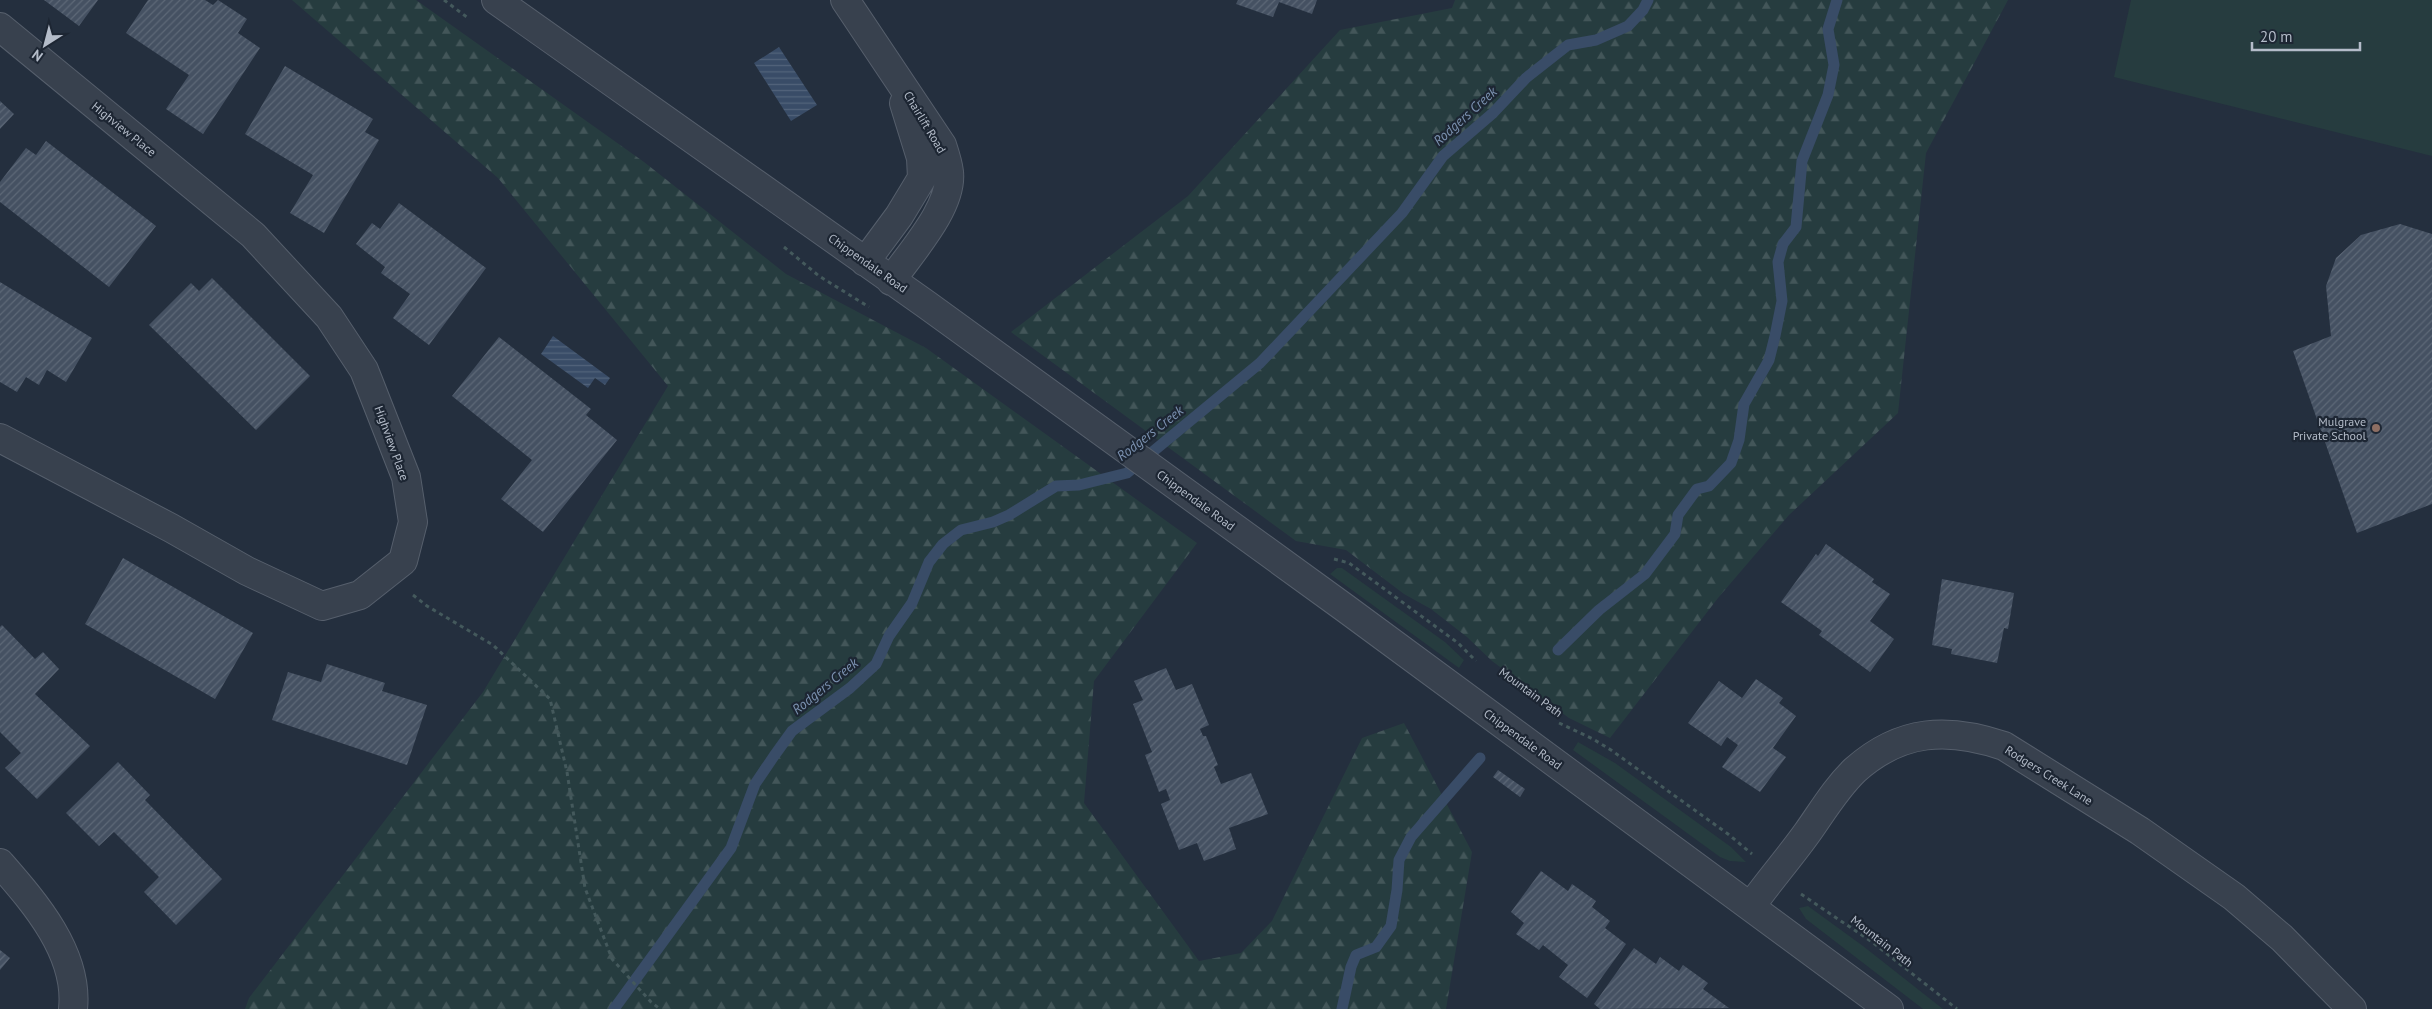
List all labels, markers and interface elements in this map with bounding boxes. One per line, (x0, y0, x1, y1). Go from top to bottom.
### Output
north arrow (20, 20, 70, 70)
scale bar (2252, 20, 2360, 52)
text: 20 m (2260, 27, 2293, 46)
text: N (28, 46, 46, 66)
water label: Rodgers Creek (1429, 82, 1501, 149)
street label: Chairlift Road (901, 88, 949, 156)
street label: Highview Place (89, 99, 159, 159)
street label: Chippendale Road (826, 230, 910, 296)
water label: Rodgers Creek (1113, 401, 1188, 465)
street label: Highview Place (372, 404, 412, 482)
place label: Mulgrave Private School (2293, 414, 2366, 443)
marker: Mulgrave Private School (2370, 422, 2382, 434)
street label: Chippendale Road (1154, 467, 1238, 533)
water label: Rodgers Creek (788, 653, 862, 718)
street label: Mountain Path (1496, 664, 1566, 720)
street label: Chippendale Road (1481, 706, 1565, 772)
street label: Rodgers Creek Lane (2002, 742, 2096, 808)
street label: Mountain Path (1848, 912, 1916, 970)

